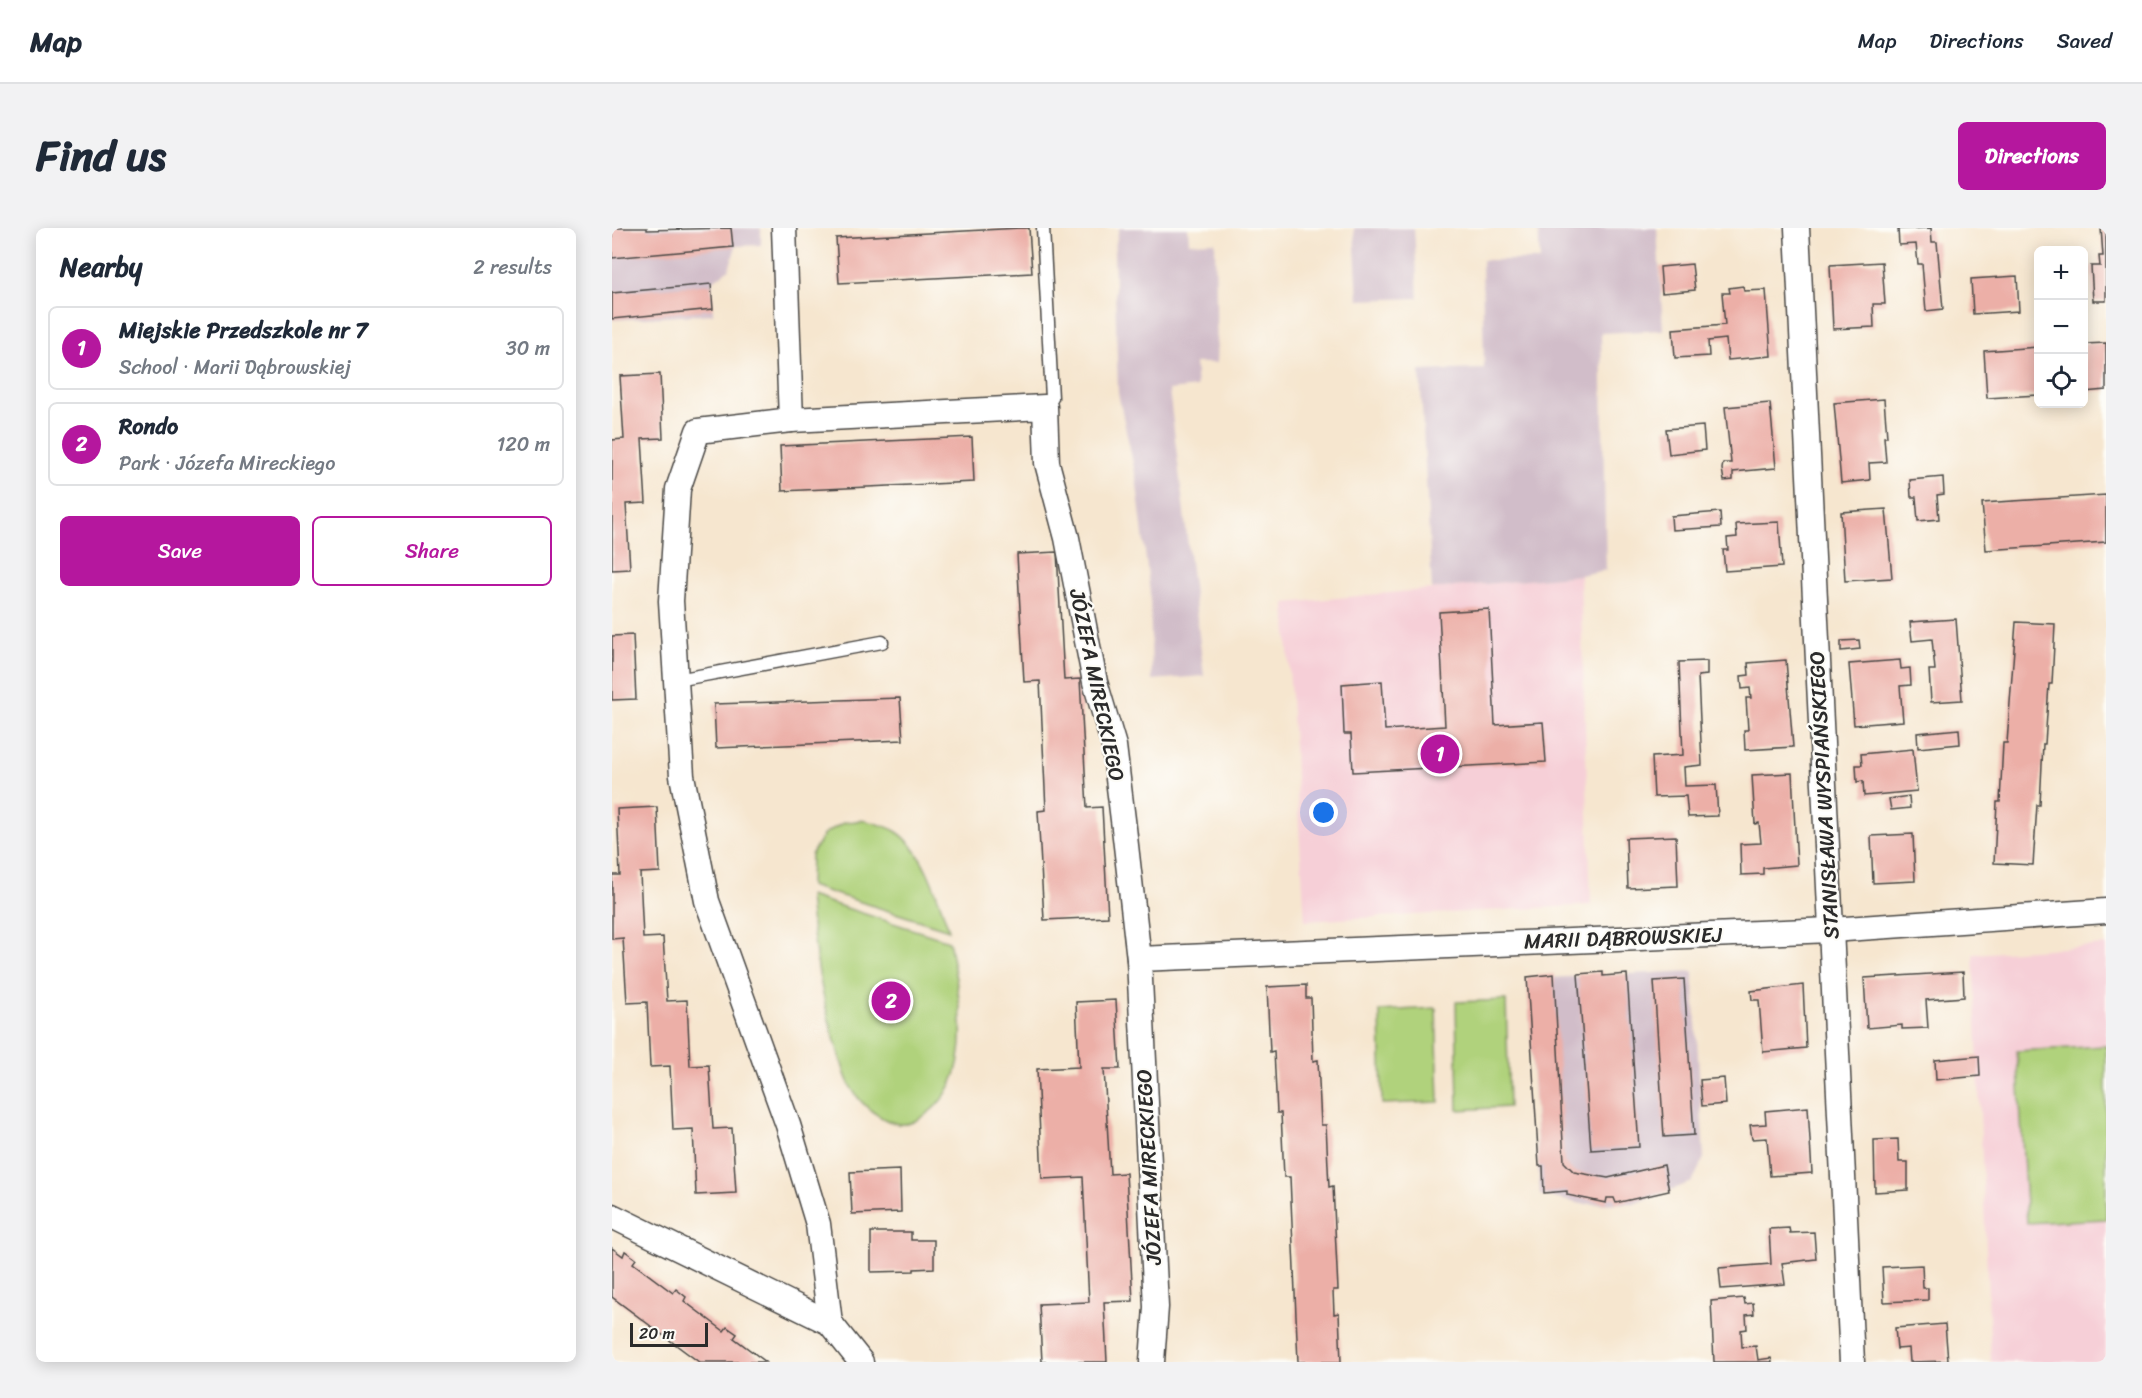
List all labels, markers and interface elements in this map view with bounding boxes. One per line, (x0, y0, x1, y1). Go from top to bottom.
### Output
text: Map (30, 17, 82, 66)
text: Map (1858, 22, 1896, 60)
text: Directions (1929, 22, 2024, 60)
text: Saved (2057, 22, 2112, 60)
text: Find us (36, 119, 166, 193)
button: Directions (1958, 122, 2106, 190)
text: Nearby (60, 244, 142, 290)
map controls (2034, 246, 2088, 408)
button: + (2034, 246, 2088, 300)
text: 2 results (473, 250, 552, 285)
button: − (2034, 300, 2088, 354)
text: Miejskie Przedszkole nr 7 (119, 311, 368, 350)
text: 1 (77, 331, 86, 366)
text: 30 m (506, 331, 550, 366)
text: School · Marii Dąbrowskiej (119, 350, 351, 385)
button: locate (2034, 354, 2088, 408)
text: Rondo (119, 407, 178, 446)
text: 2 (76, 427, 87, 462)
text: 120 m (497, 427, 550, 462)
text: Park · Józefa Mireckiego (119, 446, 335, 481)
button: Save (60, 516, 300, 586)
button: Share (312, 516, 552, 586)
street label: JÓZEFA MIRECKIEGO (1058, 584, 1136, 785)
street label: STANISŁAWA WYSPIAŃSKIEGO (1797, 650, 1851, 940)
pin: 1 (1420, 732, 1460, 776)
your location (1309, 798, 1338, 827)
street label: MARII DĄBROWSKIEJ (1523, 916, 1724, 960)
pin: 2 (872, 978, 910, 1024)
street label: JÓZEFA MIRECKIEGO (1125, 1068, 1173, 1267)
text: 20 m (639, 1319, 675, 1348)
scale bar (630, 1320, 708, 1348)

